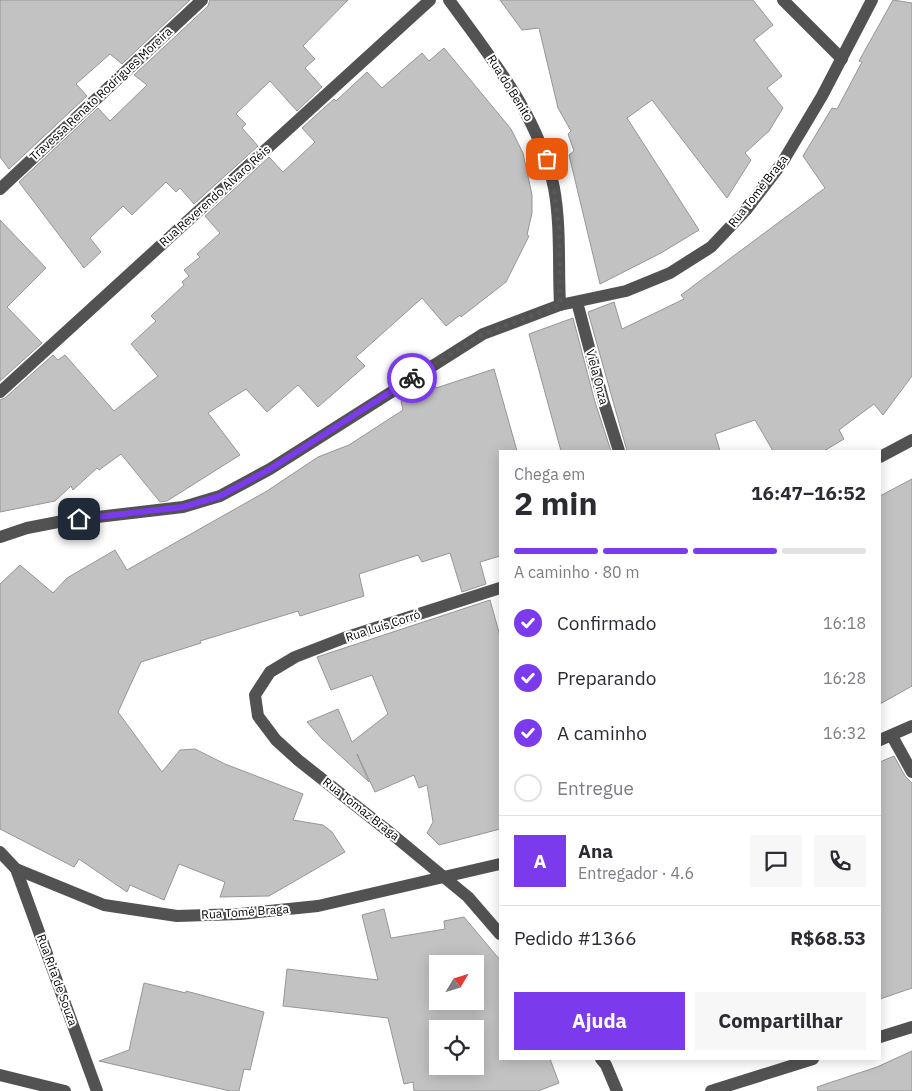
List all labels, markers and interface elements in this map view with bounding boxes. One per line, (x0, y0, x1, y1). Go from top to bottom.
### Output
street label: Travessa Renato Rodrigues Moreira (26, 23, 175, 164)
street label: Rua do Benito (484, 52, 537, 124)
pin (526, 138, 568, 180)
street label: Rua Reverendo Alvaro Réis (156, 142, 273, 249)
icon: bag (533, 145, 561, 173)
street label: Rua Tomé Braga (725, 151, 791, 230)
street label: Viela Onza (583, 348, 612, 407)
courier (387, 353, 437, 403)
icon: bike (398, 364, 426, 392)
text: Chega em (514, 464, 585, 484)
text: 16:47–16:52 (751, 481, 866, 505)
text: 2 min (514, 482, 598, 524)
pin (58, 498, 100, 540)
icon: home (65, 505, 93, 533)
text: A caminho · 80 m (514, 562, 639, 582)
street label: Rua Luís Corró (344, 606, 422, 645)
icon: check (514, 609, 542, 637)
text: Confirmado (557, 611, 656, 635)
text: 16:18 (823, 613, 866, 633)
icon: check (514, 664, 542, 692)
text: Preparando (557, 666, 656, 690)
text: 16:28 (823, 668, 866, 688)
icon: check (514, 719, 542, 747)
text: A caminho (557, 721, 647, 745)
text: 16:32 (823, 723, 866, 743)
street label: Rua Tomaz Braga (320, 774, 403, 844)
text: Entregue (557, 776, 634, 800)
button: chat (750, 835, 802, 887)
button: phone (814, 835, 866, 887)
text: Ana (578, 839, 613, 863)
text: A (533, 849, 547, 873)
text: Entregador · 4.6 (578, 863, 694, 883)
street label: Rua Tomé Braga (201, 901, 290, 922)
text: Pedido #1366 (514, 926, 637, 950)
text: R$68.53 (790, 926, 866, 950)
street label: Rua Rita de Souza (34, 932, 81, 1028)
north arrow (429, 955, 484, 1010)
map controls (429, 955, 484, 1075)
button: Ajuda (514, 992, 685, 1050)
button: Compartilhar (695, 992, 866, 1050)
button: locate (429, 1020, 484, 1075)

